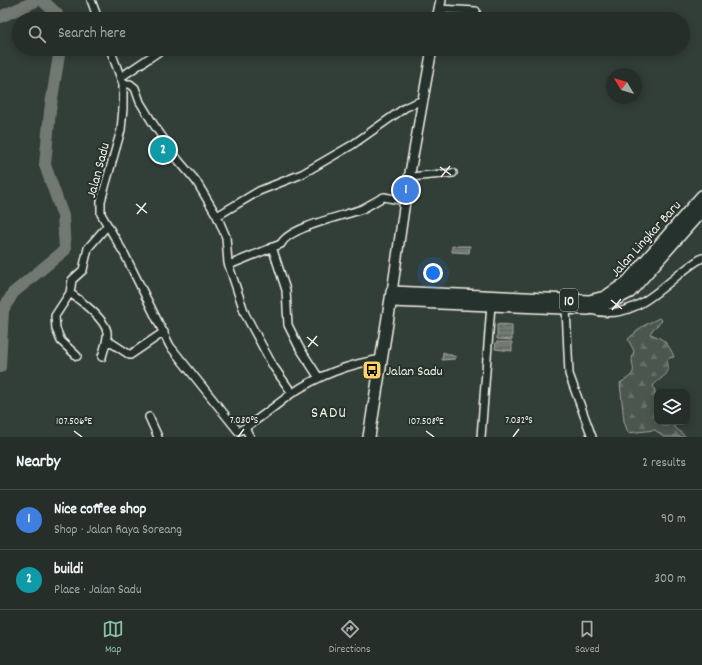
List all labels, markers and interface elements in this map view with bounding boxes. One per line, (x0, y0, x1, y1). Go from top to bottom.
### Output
search box (12, 12, 690, 56)
icon: search (26, 23, 48, 45)
text: Search here (58, 23, 126, 45)
north arrow (606, 68, 642, 104)
pin: 2 (150, 135, 176, 165)
street label: Jalan Sadu (82, 141, 116, 200)
pin: 1 (393, 175, 419, 205)
street label: Jalan Lingkar Baru (607, 197, 686, 282)
your location (423, 263, 443, 283)
road number: 10 (560, 289, 578, 311)
bus stop icon: Jalan Sadu (361, 359, 383, 381)
place label: Jalan Sadu (386, 362, 443, 382)
map controls (654, 389, 690, 425)
button: layers (654, 389, 690, 425)
district label: SADU (311, 402, 347, 425)
text: 7.030°S (230, 414, 258, 428)
text: 7.032°S (505, 414, 533, 428)
text: 107.506°E (56, 415, 92, 429)
text: 107.508°E (409, 415, 444, 429)
text: Nearby (16, 451, 60, 475)
text: 2 results (642, 454, 686, 473)
text: Nice coffee shop (54, 499, 147, 521)
text: 1 (28, 510, 30, 529)
text: 90 m (661, 510, 686, 529)
text: Shop · Jalan Raya Soreang (54, 521, 182, 540)
text: buildi (54, 559, 83, 581)
text: 2 (26, 570, 32, 589)
text: 300 m (654, 570, 686, 589)
text: Place · Jalan Sadu (54, 581, 142, 600)
tab: Map (102, 618, 124, 658)
tab: Directions (329, 618, 371, 658)
tab: Saved (575, 618, 600, 658)

